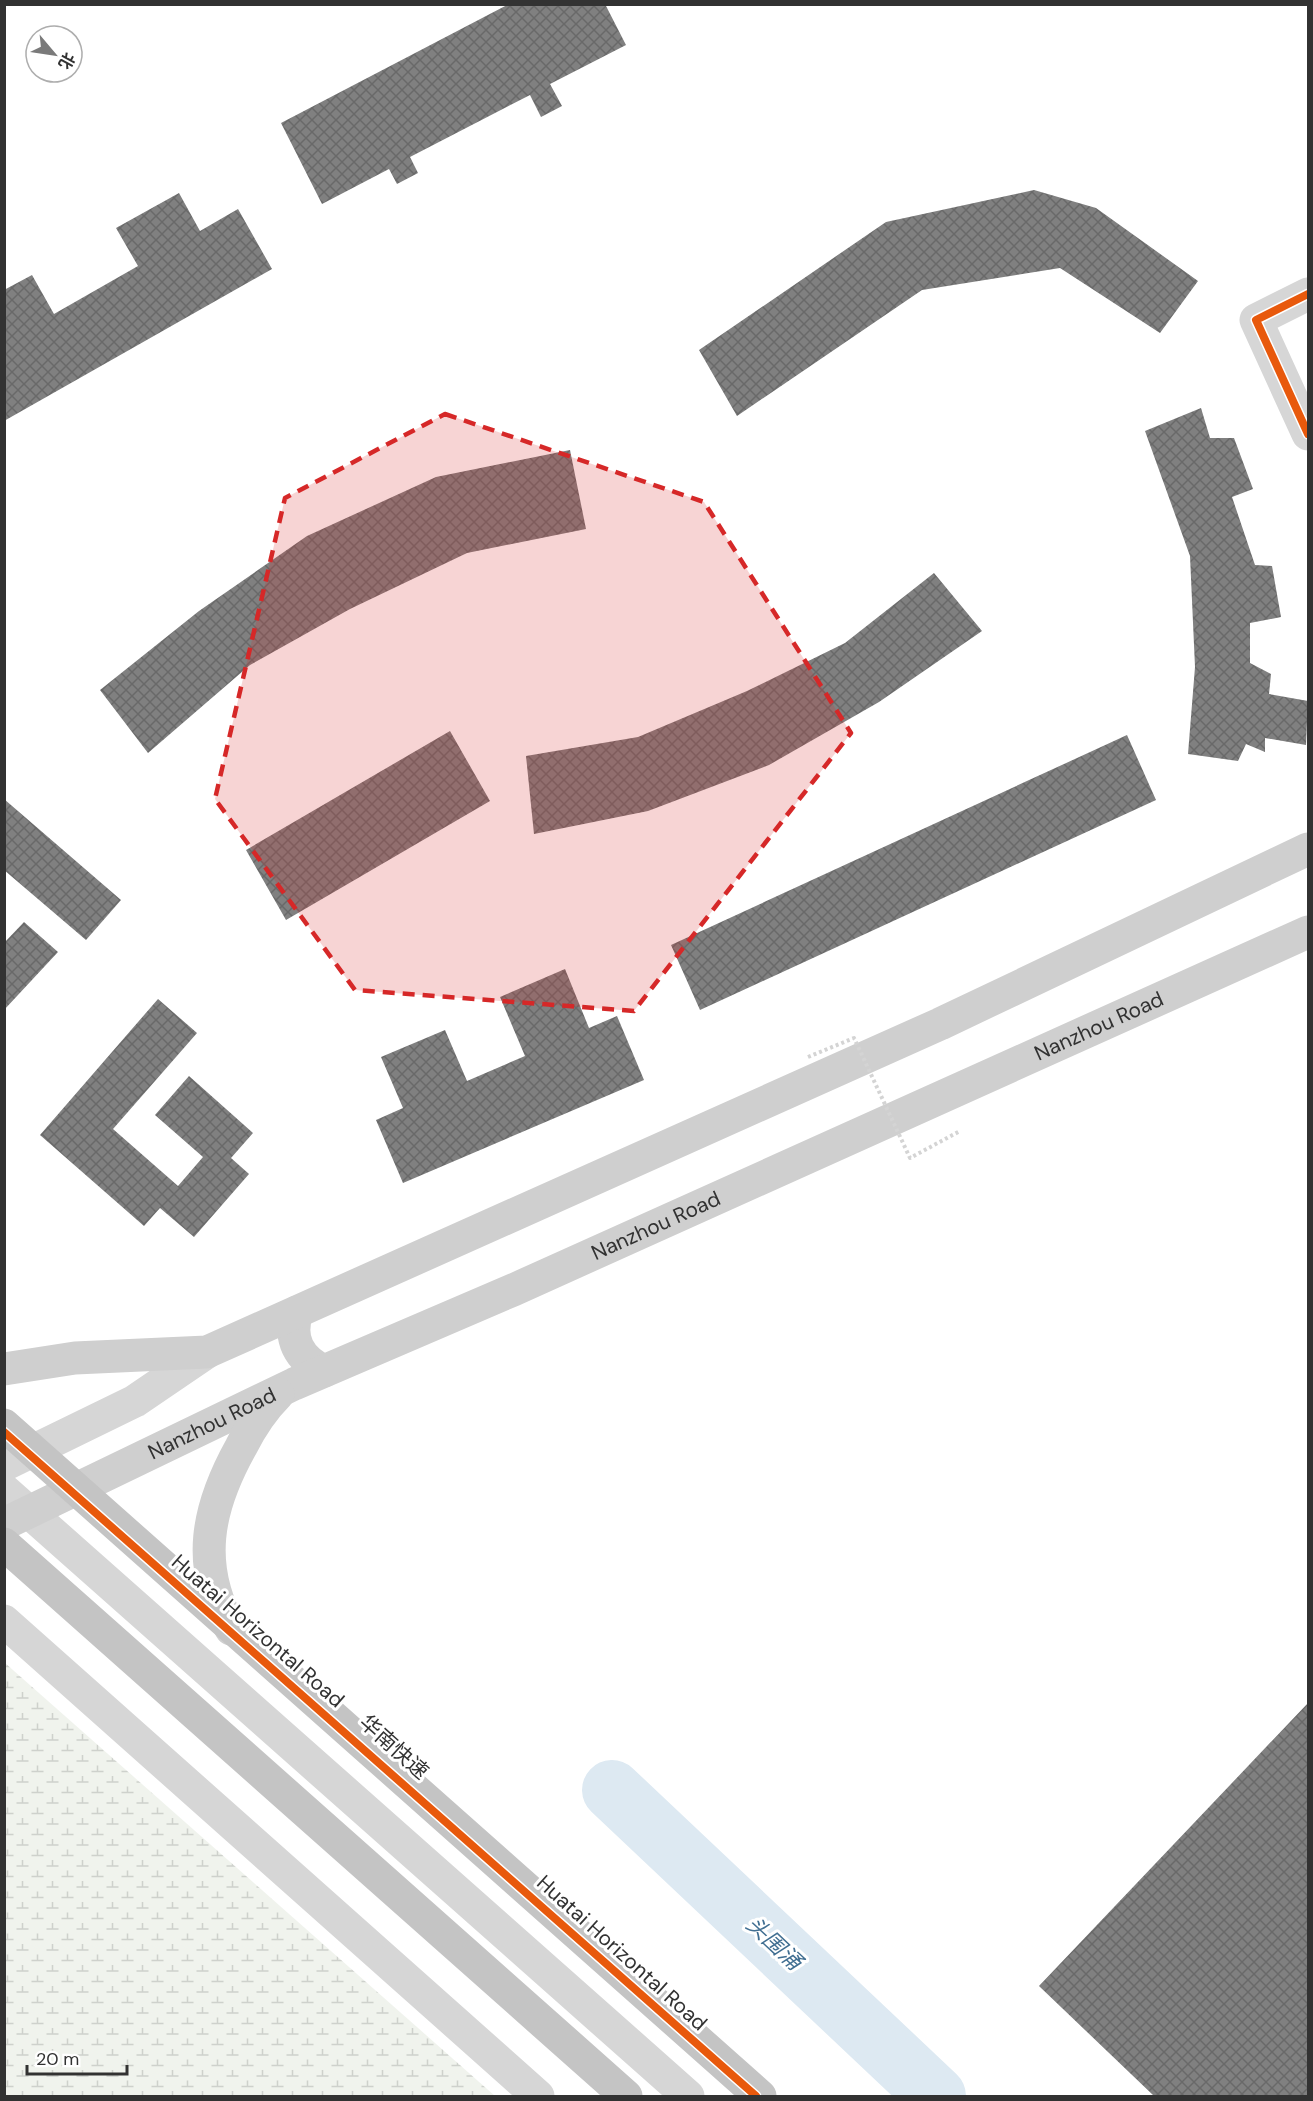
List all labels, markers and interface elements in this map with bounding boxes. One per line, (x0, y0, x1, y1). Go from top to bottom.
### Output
north arrow (24, 24, 84, 84)
text: 北 (54, 49, 80, 73)
street label: Nanzhou Road (1030, 985, 1168, 1067)
street label: Nanzhou Road (587, 1184, 725, 1267)
street label: Nanzhou Road (143, 1381, 281, 1466)
street label: Huatai Horizontal Road (166, 1548, 350, 1714)
street label: 华南快速 (353, 1708, 435, 1786)
street label: Huatai Horizontal Road (531, 1869, 713, 2037)
water label: 头围涌 (740, 1910, 810, 1978)
scale bar (27, 2038, 128, 2076)
text: 20 m (36, 2047, 79, 2071)

